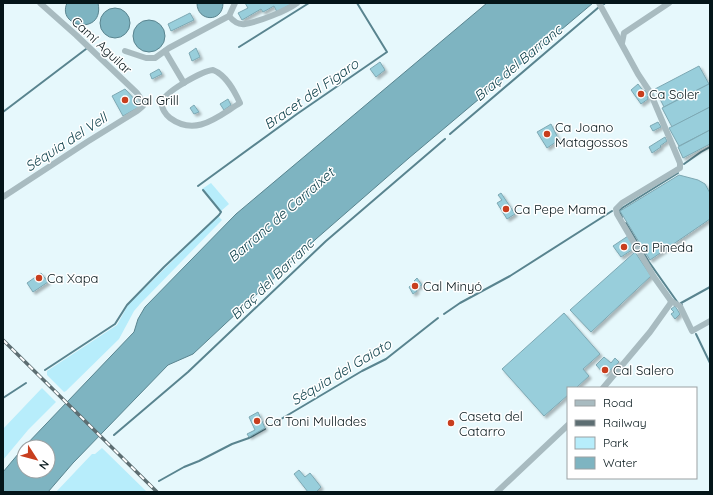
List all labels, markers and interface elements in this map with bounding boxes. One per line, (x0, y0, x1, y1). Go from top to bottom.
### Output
street label: Camí Aguilar (68, 13, 136, 77)
water label: Braç del Barranc (470, 20, 567, 105)
water label: Bracet del Figaro (260, 54, 362, 133)
place label: Ca Soler (649, 86, 699, 102)
marker: Ca Soler (636, 89, 646, 99)
place label: Cal Grill (133, 92, 179, 108)
marker: Cal Grill (120, 95, 130, 105)
water label: Séquia del Vell (22, 108, 112, 175)
place label: Ca Joano Matagossos (555, 119, 628, 150)
marker: Ca Joano Matagossos (542, 129, 552, 139)
water label: Barranc de Carraixet (224, 162, 340, 266)
place label: Ca Pepe Mama (514, 201, 606, 217)
marker: Ca Pepe Mama (501, 204, 511, 214)
water label: Braç del Barranc (226, 233, 319, 323)
place label: Ca Pineda (632, 239, 693, 255)
marker: Ca Pineda (619, 242, 629, 252)
place label: Ca Xapa (47, 270, 98, 286)
marker: Ca Xapa (34, 273, 44, 283)
place label: Cal Minyó (423, 278, 482, 294)
marker: Cal Minyó (410, 281, 420, 291)
water label: Séquia del Gaiato (288, 335, 395, 409)
place label: Cal Salero (613, 362, 674, 378)
marker: Cal Salero (600, 365, 610, 375)
legend (567, 387, 697, 479)
text: Road (603, 395, 633, 410)
place label: Caseta del Catarro (459, 408, 523, 439)
place label: Ca Toni Mullades (265, 413, 366, 429)
text: Railway (603, 415, 647, 430)
marker: Ca Toni Mullades (252, 416, 262, 426)
marker: Caseta del Catarro (446, 418, 456, 428)
text: Park (603, 435, 628, 450)
north arrow (16, 439, 56, 479)
text: Water (603, 455, 638, 470)
text: N (36, 457, 52, 472)

